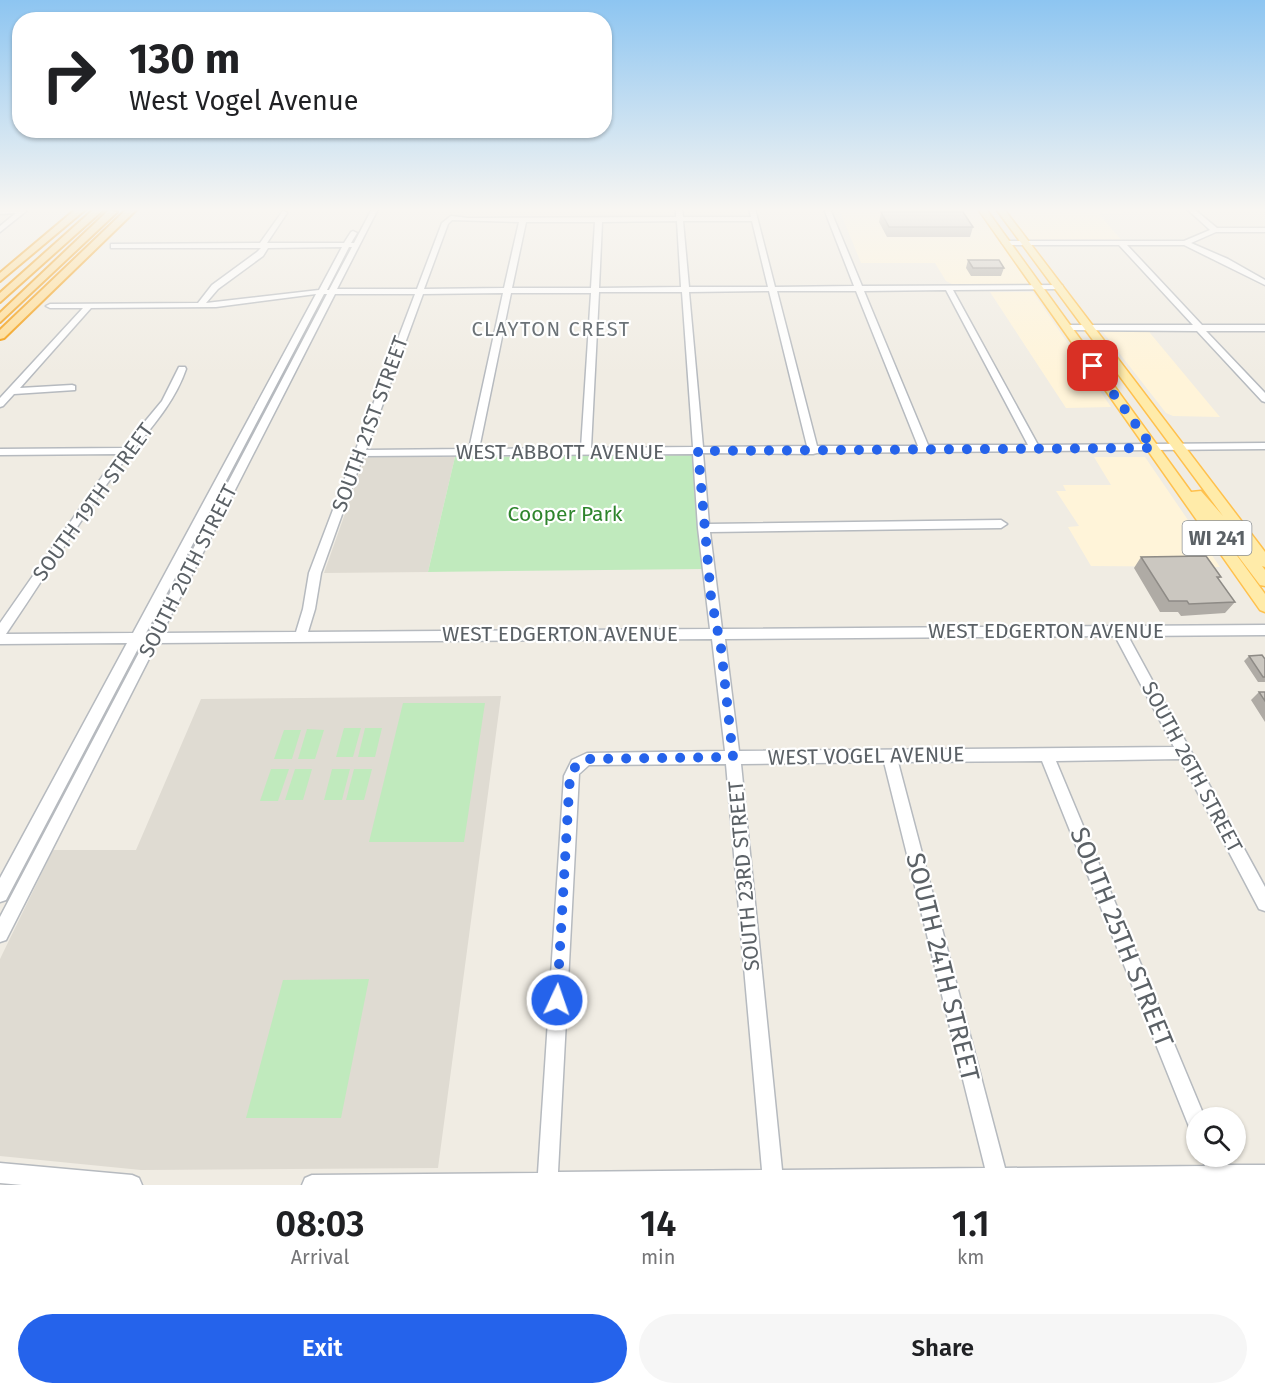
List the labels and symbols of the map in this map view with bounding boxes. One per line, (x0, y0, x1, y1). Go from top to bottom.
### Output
district label: CLAYTON CREST (471, 317, 631, 341)
street label: SOUTH 21ST STREET (326, 333, 414, 515)
pin (1067, 340, 1118, 391)
street label: SOUTH 19TH STREET (27, 418, 159, 586)
street label: WEST ABBOTT AVENUE (456, 439, 664, 465)
street label: SOUTH 20TH STREET (133, 480, 243, 662)
park label: Cooper Park (508, 501, 623, 527)
road number: WI 241 (1182, 521, 1252, 555)
street label: WEST EDGERTON AVENUE (928, 618, 1164, 644)
street label: WEST EDGERTON AVENUE (442, 621, 678, 647)
street label: SOUTH 26TH STREET (1136, 677, 1248, 857)
street label: WEST VOGEL AVENUE (768, 741, 964, 771)
street label: SOUTH 23RD STREET (723, 780, 765, 972)
street label: SOUTH 25TH STREET (1063, 823, 1180, 1052)
street label: SOUTH 24TH STREET (899, 850, 986, 1085)
position arrow (525, 968, 589, 1032)

